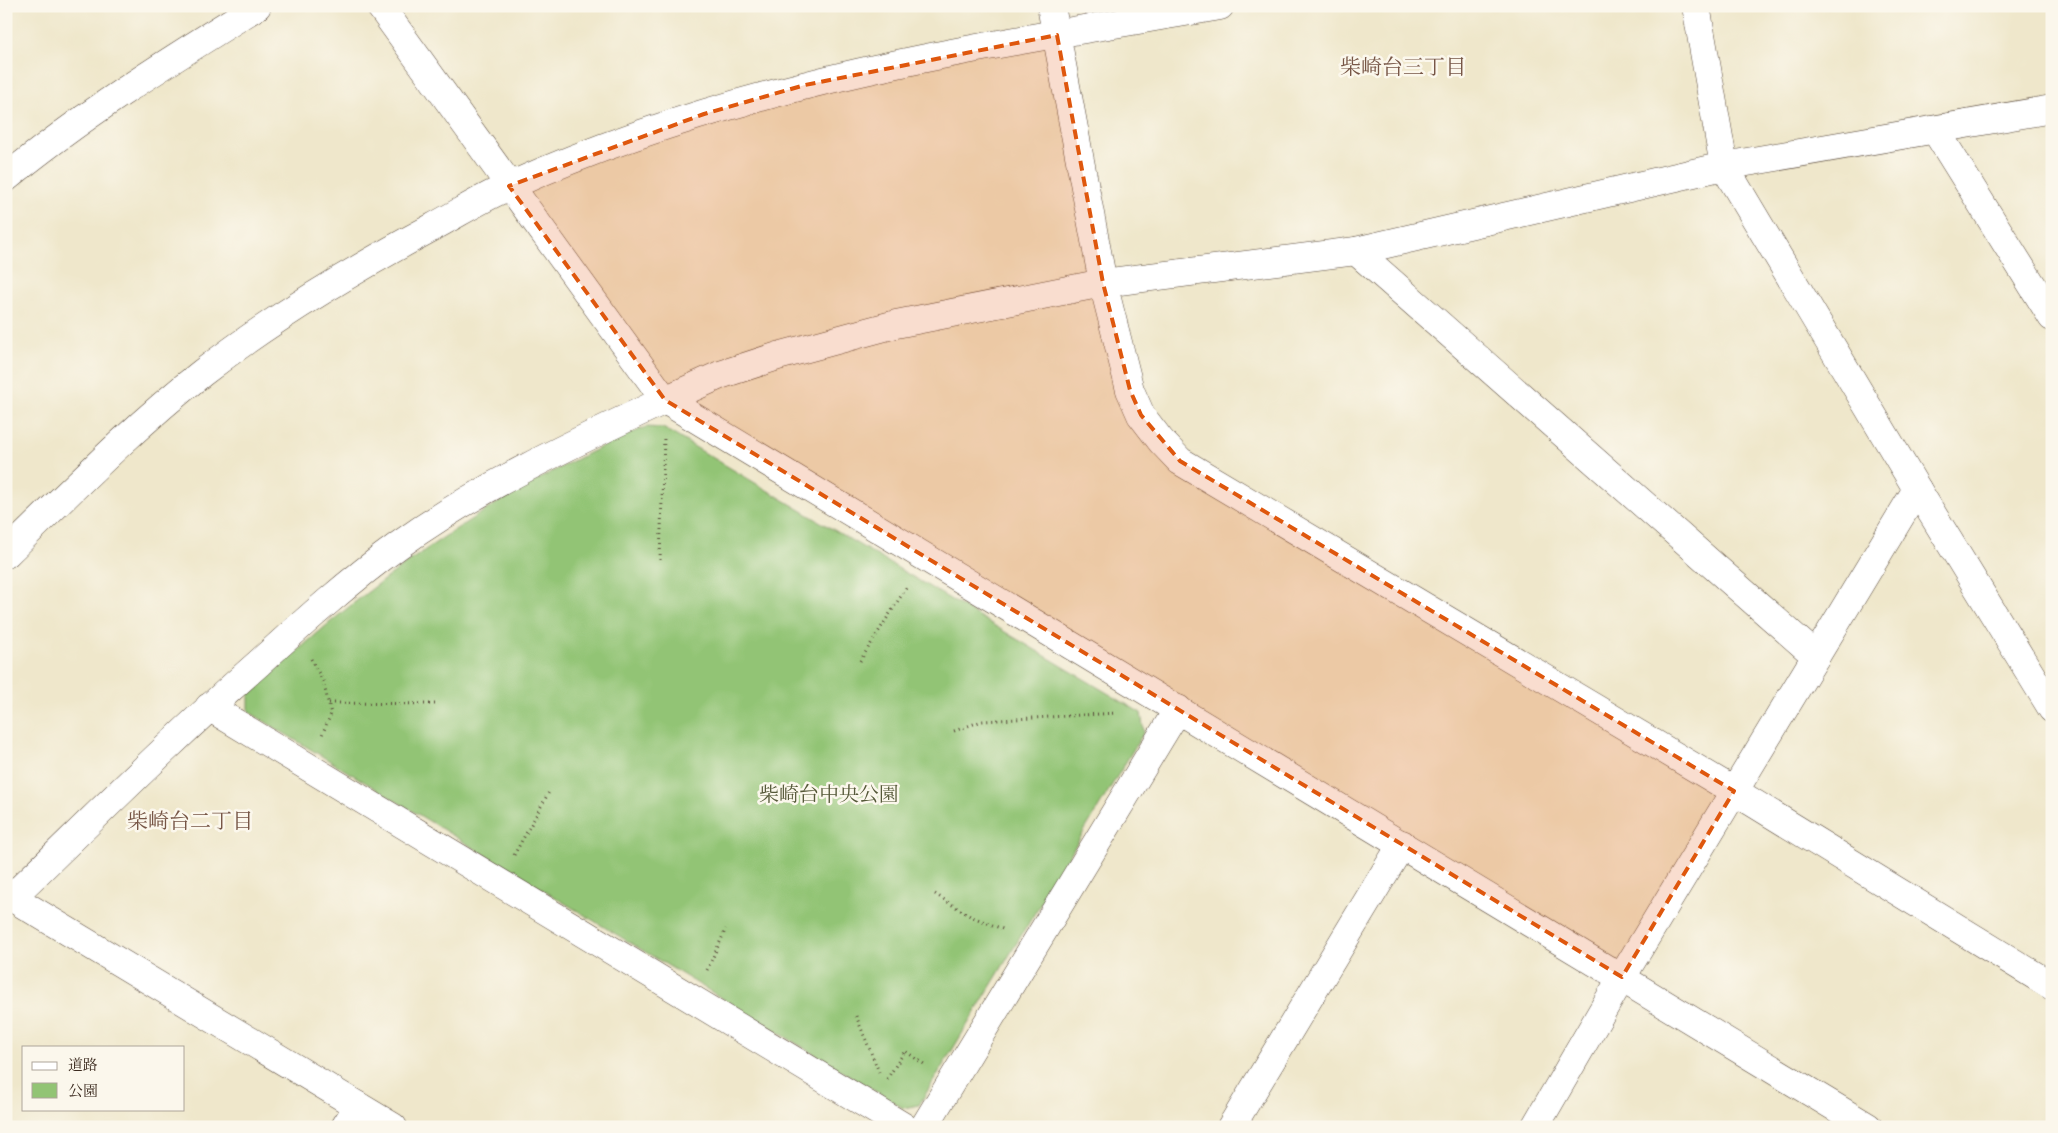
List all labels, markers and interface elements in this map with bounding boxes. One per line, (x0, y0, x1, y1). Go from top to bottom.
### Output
district label: 柴崎台三丁目 (1340, 55, 1466, 82)
park label: 柴崎台中央公園 (759, 783, 899, 808)
district label: 柴崎台二丁目 (127, 809, 253, 836)
legend (22, 1046, 185, 1110)
text: 道路 (68, 1056, 98, 1075)
text: 公園 (68, 1082, 98, 1101)

